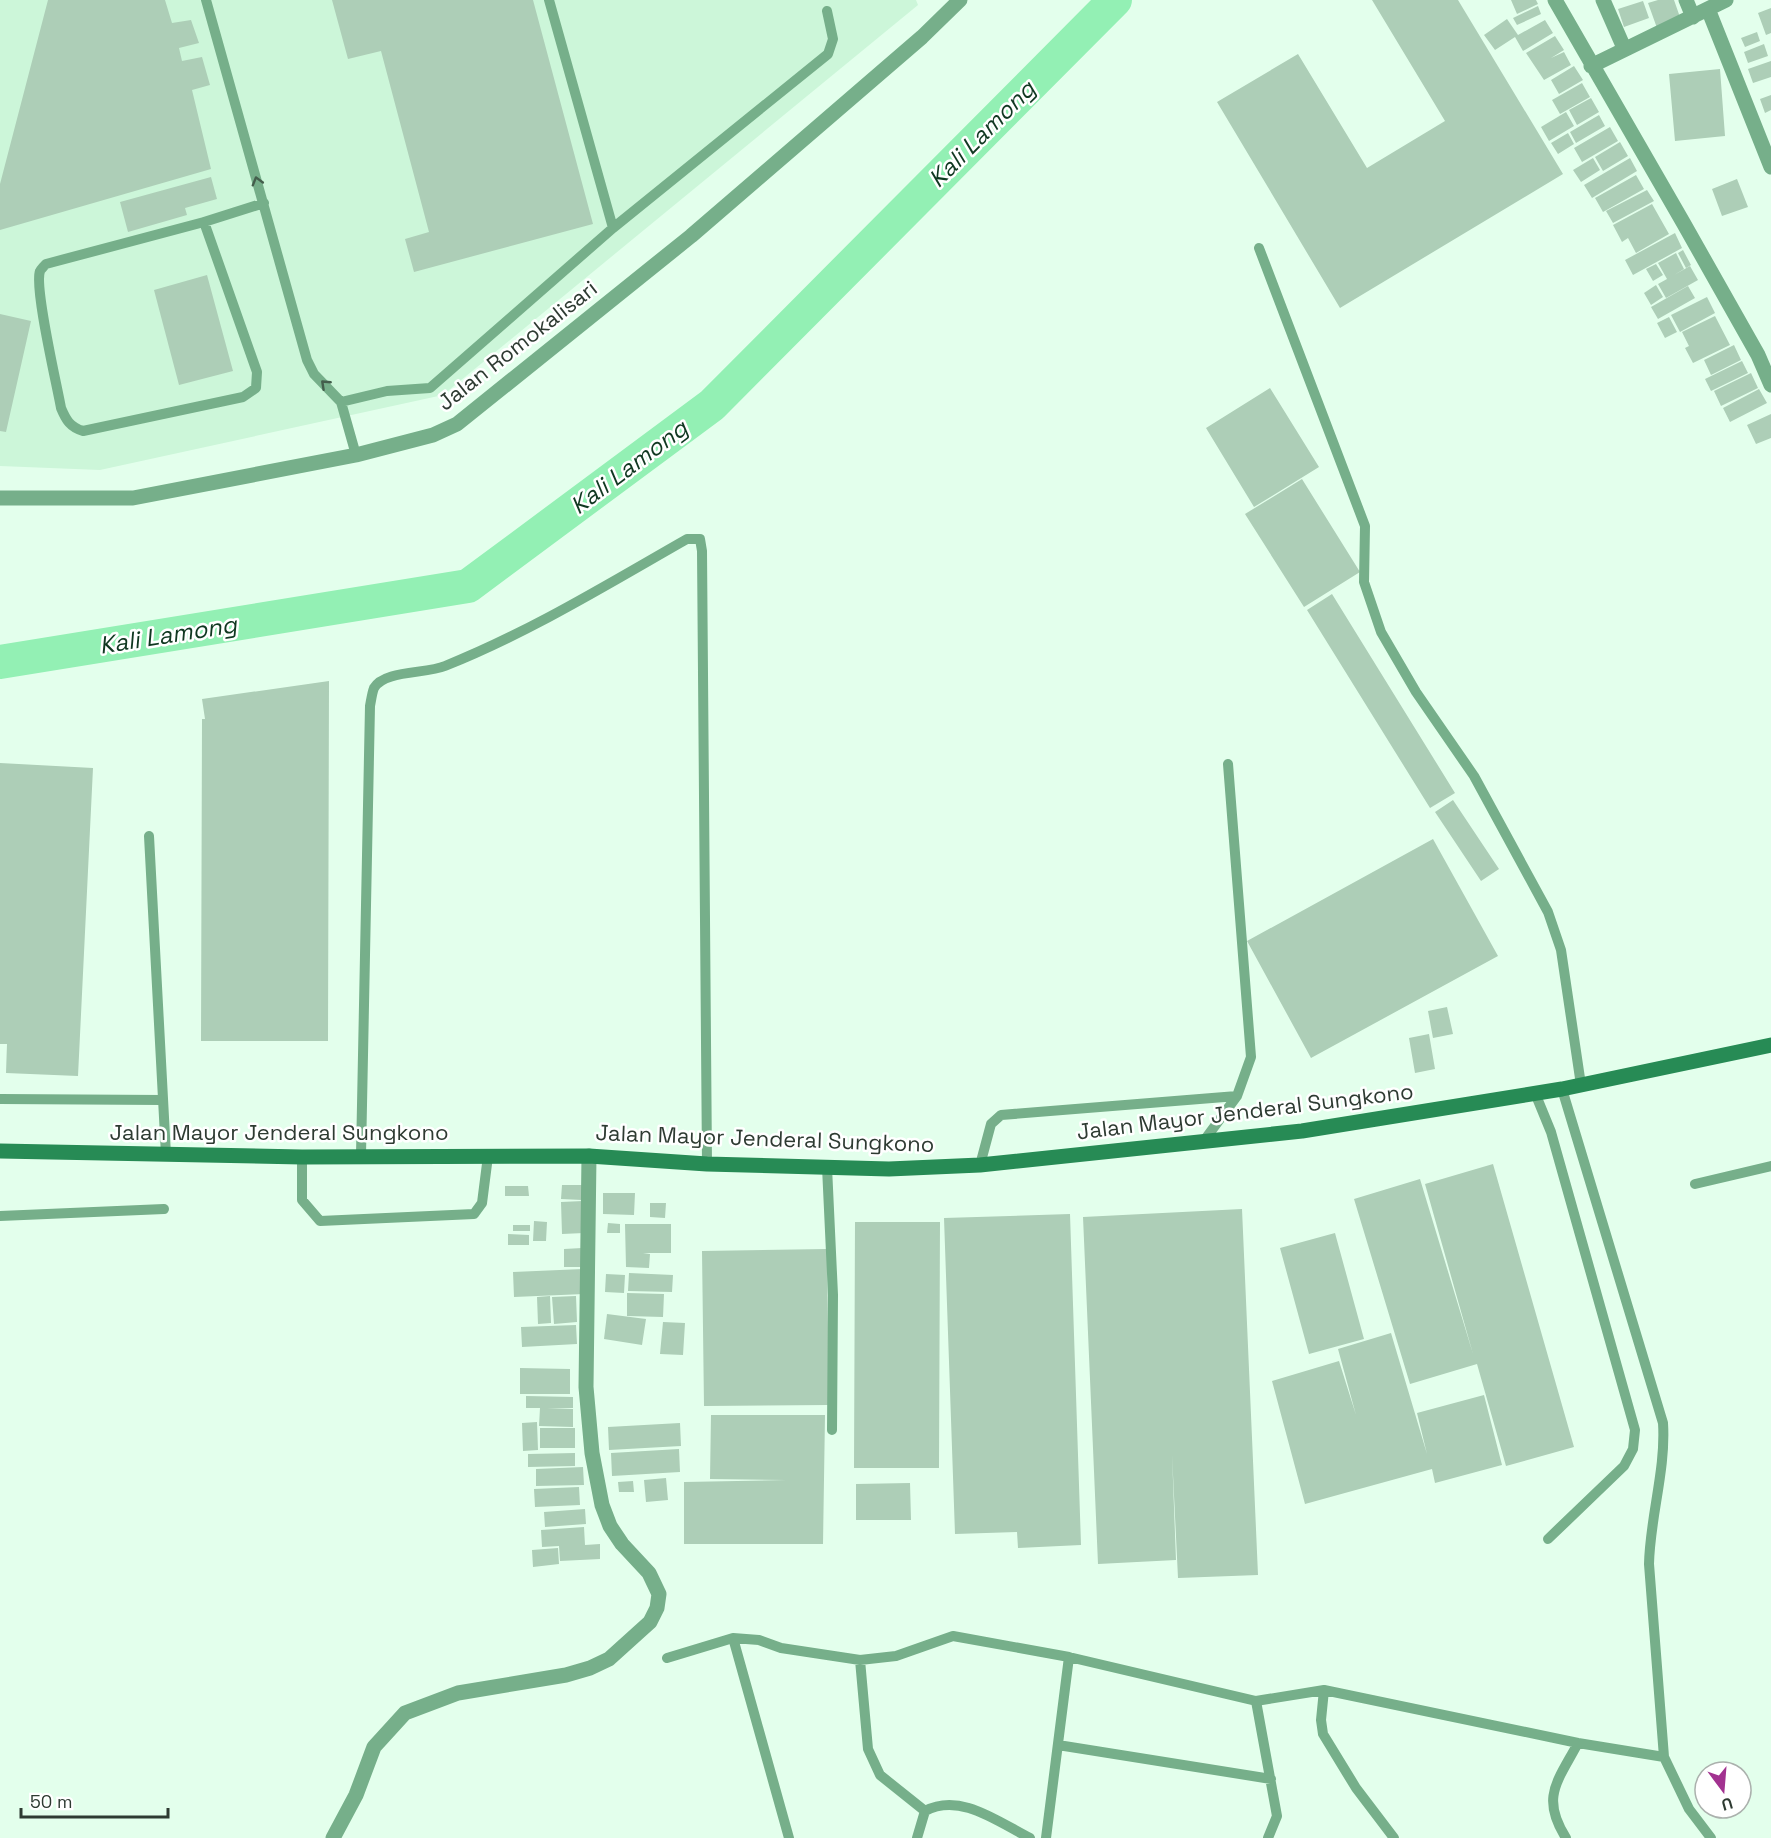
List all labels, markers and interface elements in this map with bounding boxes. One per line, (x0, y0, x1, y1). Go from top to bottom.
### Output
water label: Kali Lamong (922, 72, 1043, 194)
one-way arrow (252, 176, 265, 186)
street label: Jalan Romokalisari (431, 274, 603, 416)
one-way arrow (321, 380, 332, 391)
water label: Kali Lamong (564, 411, 695, 521)
water label: Kali Lamong (97, 608, 240, 661)
street label: Jalan Mayor Jenderal Sungkono (1075, 1076, 1415, 1146)
street label: Jalan Mayor Jenderal Sungkono (109, 1118, 449, 1146)
street label: Jalan Mayor Jenderal Sungkono (595, 1118, 935, 1158)
north arrow (1693, 1760, 1753, 1820)
scale bar (21, 1781, 168, 1819)
text: 50 m (30, 1790, 72, 1813)
text: U (1719, 1792, 1735, 1816)

